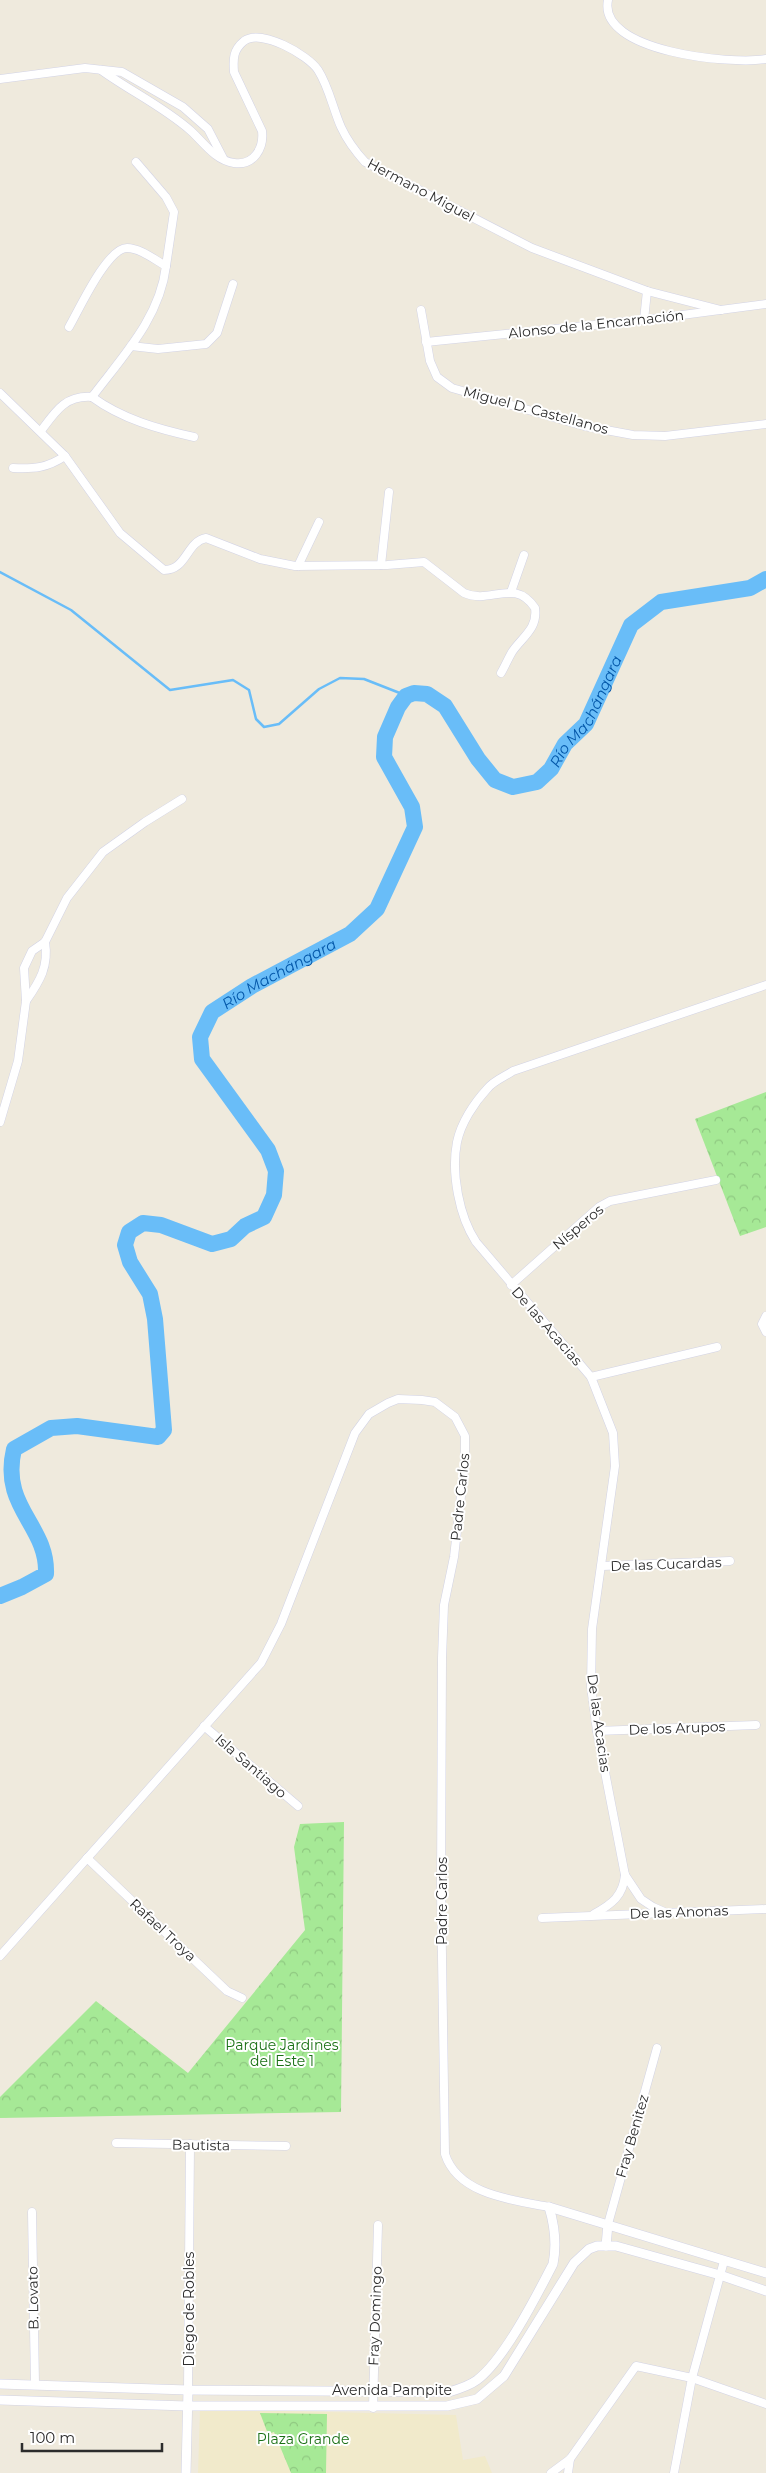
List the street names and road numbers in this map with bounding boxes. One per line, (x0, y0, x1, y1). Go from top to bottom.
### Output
street label: Hermano Miguel (364, 154, 478, 226)
street label: Alonso de la Encarnación (507, 306, 685, 342)
street label: Miguel D. Castellanos (461, 382, 611, 438)
street label: Nísperos (549, 1200, 607, 1253)
street label: De las Acacias (508, 1283, 586, 1369)
street label: Padre Carlos (446, 1452, 474, 1542)
street label: De las Cucardas (610, 1553, 722, 1575)
street label: De las Acacias (583, 1673, 615, 1773)
street label: De los Arupos (628, 1717, 726, 1739)
street label: Isla Santiago (211, 1730, 291, 1802)
street label: Padre Carlos (433, 1857, 451, 1945)
street label: Rafael Troya (126, 1895, 200, 1965)
street label: De las Anonas (629, 1901, 729, 1923)
street label: Fray Benitez (611, 2092, 653, 2180)
street label: Bautista (172, 2135, 230, 2155)
street label: Diego de Robles (180, 2251, 198, 2366)
street label: B. Lovato (23, 2266, 43, 2330)
street label: Fray Domingo (364, 2266, 386, 2366)
street label: Avenida Pampite (332, 2381, 452, 2399)

